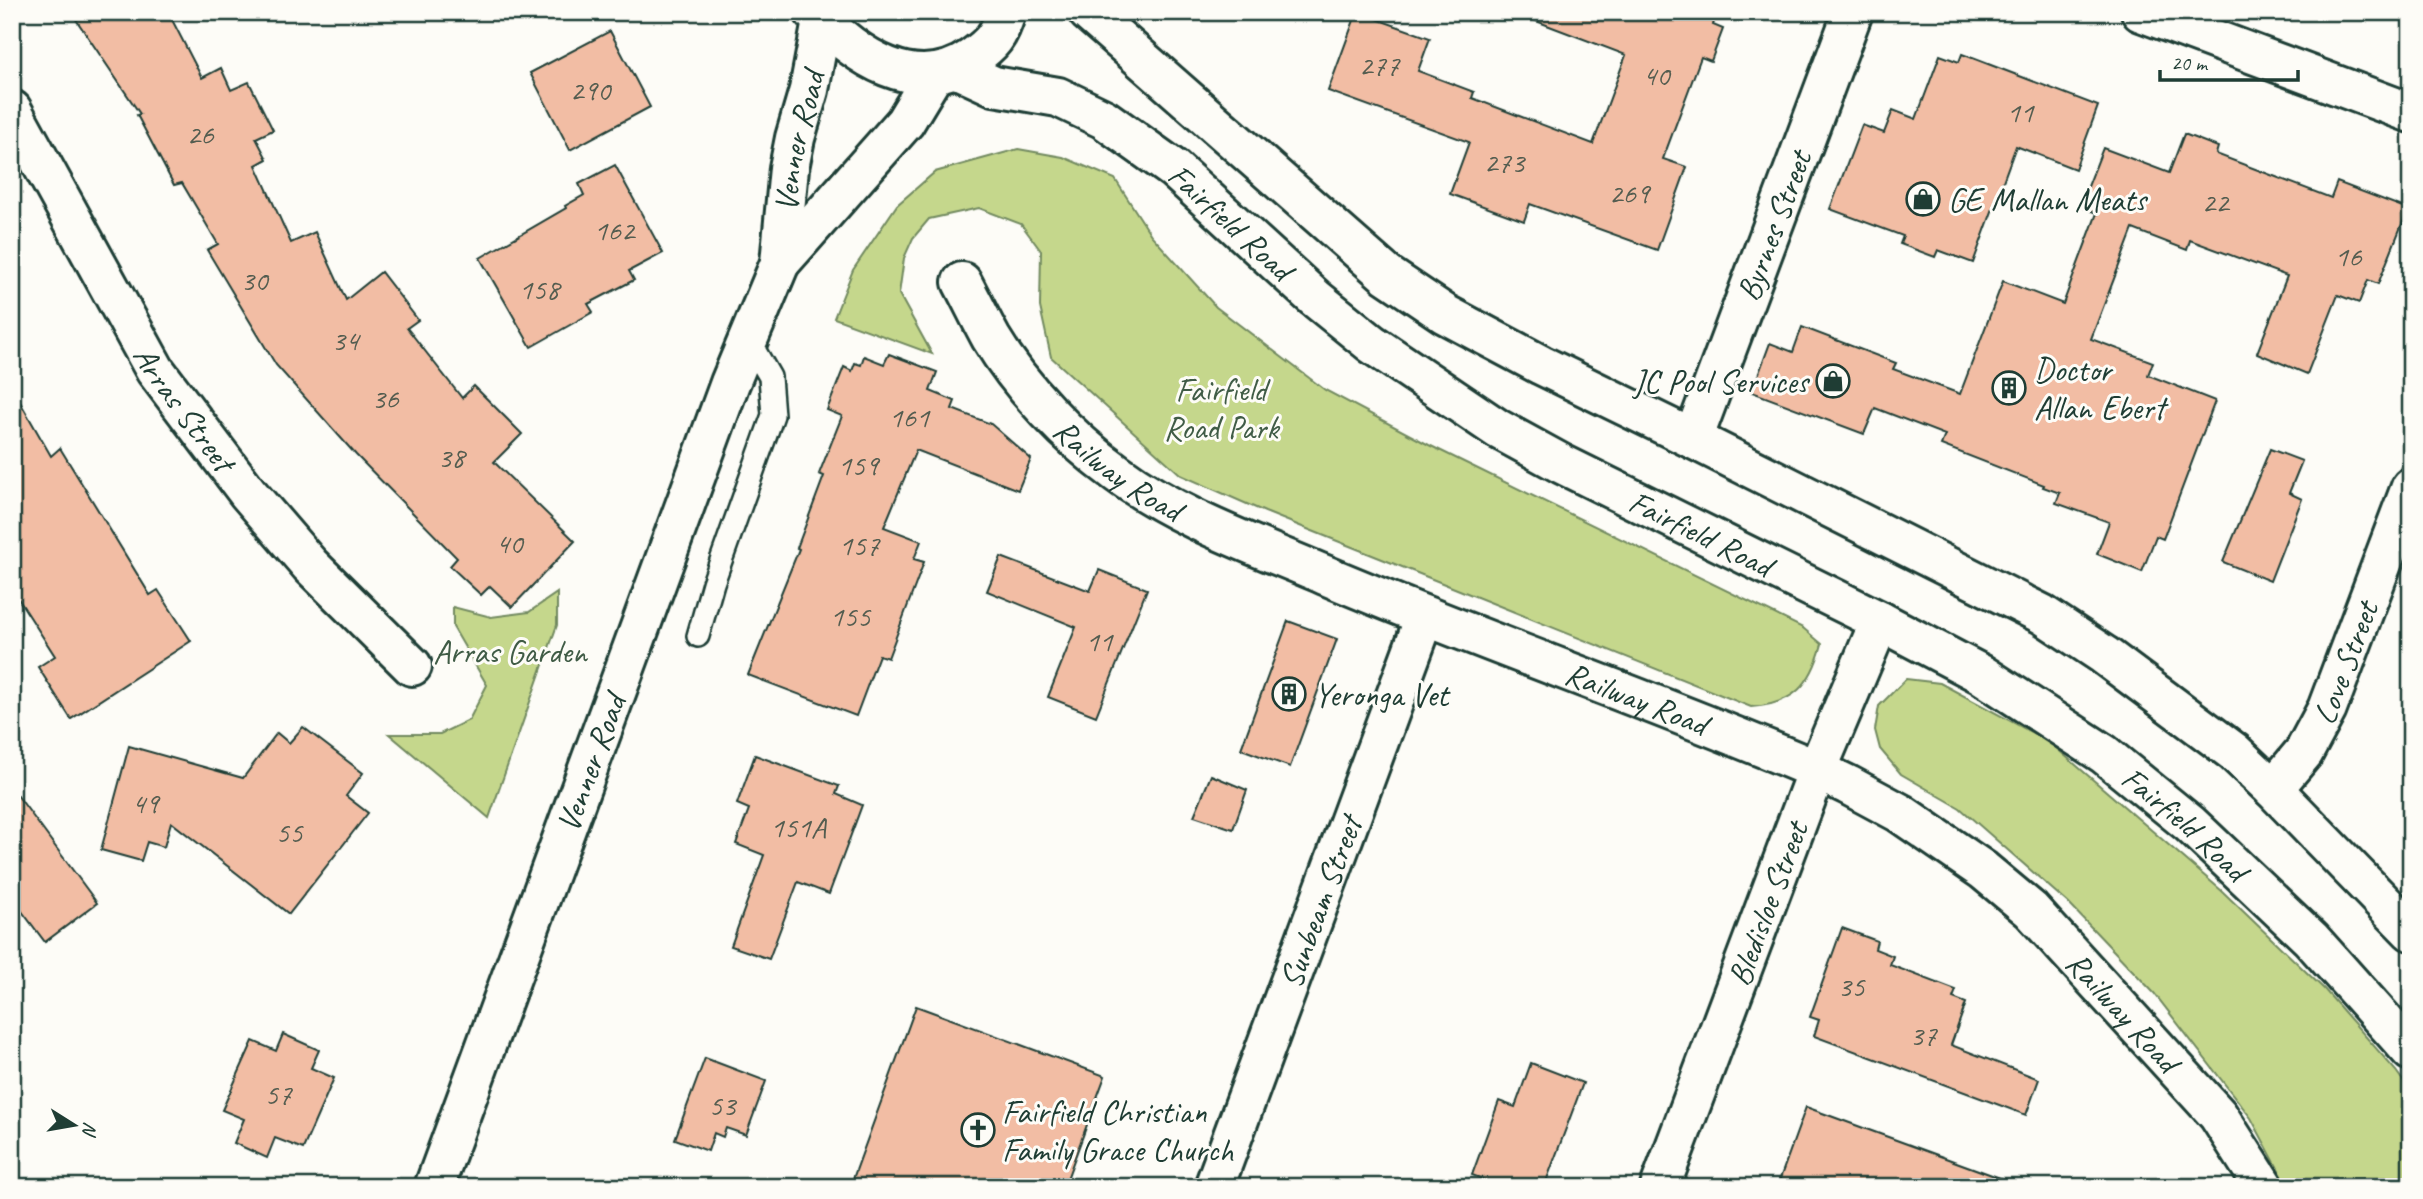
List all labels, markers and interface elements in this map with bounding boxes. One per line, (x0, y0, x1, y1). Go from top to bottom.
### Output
scale bar (2160, 38, 2299, 82)
house number: 277 (1359, 46, 1401, 84)
text: 20 m (2171, 50, 2209, 76)
house number: 40 (1643, 56, 1672, 94)
street label: Venner Road (765, 63, 835, 213)
house number: 290 (570, 71, 613, 109)
house number: 11 (2007, 93, 2035, 131)
house number: 26 (187, 115, 215, 153)
street label: Byrnes Street (1727, 142, 1822, 306)
house number: 273 (1484, 143, 1527, 181)
street label: Fairfield Road (1159, 154, 1305, 293)
house number: 269 (1609, 174, 1652, 212)
place label: GE Mallan Meats (1948, 179, 2149, 221)
shop icon: GE Mallan Meats (1904, 180, 1942, 218)
house number: 22 (2202, 183, 2231, 221)
house number: 162 (594, 211, 637, 249)
house number: 16 (2335, 237, 2363, 275)
house number: 30 (241, 261, 270, 299)
house number: 158 (519, 270, 562, 308)
house number: 34 (332, 321, 361, 359)
street label: Arras Street (124, 339, 246, 483)
place label: Doctor Allan Ebert (2034, 349, 2169, 429)
place label: JC Pool Services (1631, 361, 1811, 403)
shop icon: JC Pool Services (1814, 362, 1852, 400)
park label: Fairfield Road Park (1164, 369, 1280, 449)
building icon: Doctor Allan Ebert (1990, 369, 2028, 407)
house number: 36 (372, 379, 400, 417)
house number: 161 (889, 398, 931, 436)
street label: Railway Road (1045, 410, 1193, 533)
house number: 38 (438, 438, 467, 476)
house number: 159 (838, 446, 881, 484)
street label: Fairfield Road (1622, 481, 1784, 589)
house number: 40 (496, 524, 525, 562)
house number: 157 (839, 526, 881, 564)
street label: Love Street (2303, 593, 2389, 731)
house number: 155 (830, 597, 872, 635)
house number: 11 (1086, 622, 1114, 660)
park label: Arras Garden (433, 631, 589, 673)
street label: Railway Road (1559, 652, 1718, 747)
place label: Yeronga Vet (1314, 674, 1451, 716)
building icon: Yeronga Vet (1270, 675, 1308, 713)
street label: Venner Road (547, 684, 637, 837)
street label: Fairfield Road (2113, 757, 2260, 894)
house number: 49 (132, 784, 161, 822)
street label: Sunbeam Street (1270, 807, 1373, 994)
house number: 151A (770, 808, 828, 846)
house number: 55 (276, 813, 304, 851)
street label: Bledisloe Street (1718, 813, 1819, 991)
street label: Railway Road (2057, 943, 2192, 1085)
house number: 35 (1838, 967, 1866, 1005)
house number: 37 (1910, 1016, 1938, 1054)
house number: 57 (265, 1075, 293, 1113)
house number: 53 (709, 1086, 738, 1124)
north arrow (38, 1090, 108, 1160)
place label: Fairfield Christian Family Grace Church (1002, 1091, 1234, 1171)
church icon: Fairfield Christian Family Grace Church (959, 1111, 997, 1149)
text: N (76, 1120, 103, 1139)

